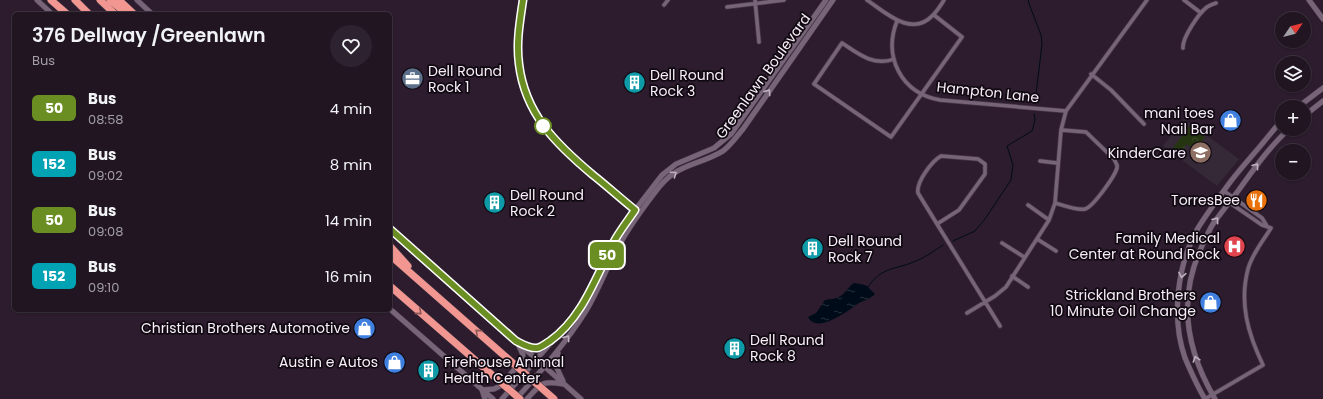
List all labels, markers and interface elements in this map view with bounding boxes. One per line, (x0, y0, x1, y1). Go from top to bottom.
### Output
street label: Greenlawn Boulevard (711, 9, 815, 143)
north arrow (1275, 12, 1311, 48)
map controls (1275, 12, 1311, 180)
text: 376 Dellway /Greenlawn (32, 22, 266, 49)
button: heart (330, 25, 372, 67)
text: Bus (32, 51, 55, 70)
button: layers (1275, 56, 1311, 92)
place label: Dell Round Rock 1 (428, 61, 502, 97)
place label: Dell Round Rock 3 (650, 65, 724, 101)
office icon: Dell Round Rock 1 (399, 66, 425, 92)
building icon: Dell Round Rock 3 (621, 70, 647, 96)
street label: Hampton Lane (936, 77, 1041, 107)
text: Bus (88, 88, 116, 109)
one-way arrow (763, 90, 770, 97)
text: 50 (45, 98, 63, 118)
text: 4 min (330, 98, 372, 119)
button: + (1275, 100, 1311, 136)
place label: mani toes Nail Bar (1144, 103, 1214, 139)
shop icon: mani toes Nail Bar (1217, 108, 1243, 134)
text: 08:58 (88, 110, 124, 129)
unlabelled marker (534, 117, 552, 135)
school or university icon: KinderCare (1188, 140, 1214, 166)
place label: KinderCare (1108, 143, 1186, 163)
text: Bus (88, 144, 116, 165)
button: − (1275, 144, 1311, 180)
text: 152 (43, 154, 65, 174)
text: 8 min (330, 154, 372, 175)
one-way arrow (1252, 164, 1259, 171)
text: 09:02 (88, 166, 123, 185)
one-way arrow (670, 171, 677, 179)
place label: Dell Round Rock 2 (510, 185, 584, 221)
restaurant icon: TorresBee (1243, 187, 1269, 213)
building icon: Dell Round Rock 2 (481, 190, 507, 216)
place label: TorresBee (1171, 190, 1240, 210)
text: Bus (88, 200, 116, 221)
text: 50 (45, 210, 63, 230)
text: 14 min (325, 210, 372, 231)
one-way arrow (1211, 217, 1219, 224)
text: 09:08 (88, 222, 124, 241)
place label: Family Medical Center at Round Rock (1069, 228, 1221, 264)
place label: Dell Round Rock 7 (828, 231, 902, 267)
hospital icon: Family Medical Center at Round Rock (1222, 233, 1248, 259)
building icon: Dell Round Rock 7 (799, 236, 825, 262)
line badge: 50 (589, 242, 625, 268)
text: 50 (598, 245, 616, 265)
text: Bus (88, 256, 116, 277)
text: 152 (43, 266, 65, 286)
text: 16 min (325, 266, 372, 287)
one-way arrow (1178, 272, 1186, 278)
text: 09:10 (88, 278, 119, 297)
place label: Strickland Brothers 10 Minute Oil Change (1050, 285, 1196, 321)
shop icon: Strickland Brothers 10 Minute Oil Change (1198, 290, 1224, 316)
one-way arrow (415, 307, 422, 314)
shop icon: Christian Brothers Automotive (352, 315, 378, 341)
place label: Christian Brothers Automotive (141, 318, 350, 338)
one-way arrow (475, 329, 483, 337)
place label: Dell Round Rock 8 (750, 330, 824, 366)
one-way arrow (562, 335, 570, 342)
building icon: Dell Round Rock 8 (721, 335, 747, 361)
shop icon: Austin e Autos (381, 349, 407, 375)
place label: Austin e Autos (279, 352, 378, 372)
place label: Firehouse Animal Health Center (444, 352, 564, 388)
one-way arrow (1192, 356, 1201, 363)
building icon: Firehouse Animal Health Center (415, 357, 441, 383)

